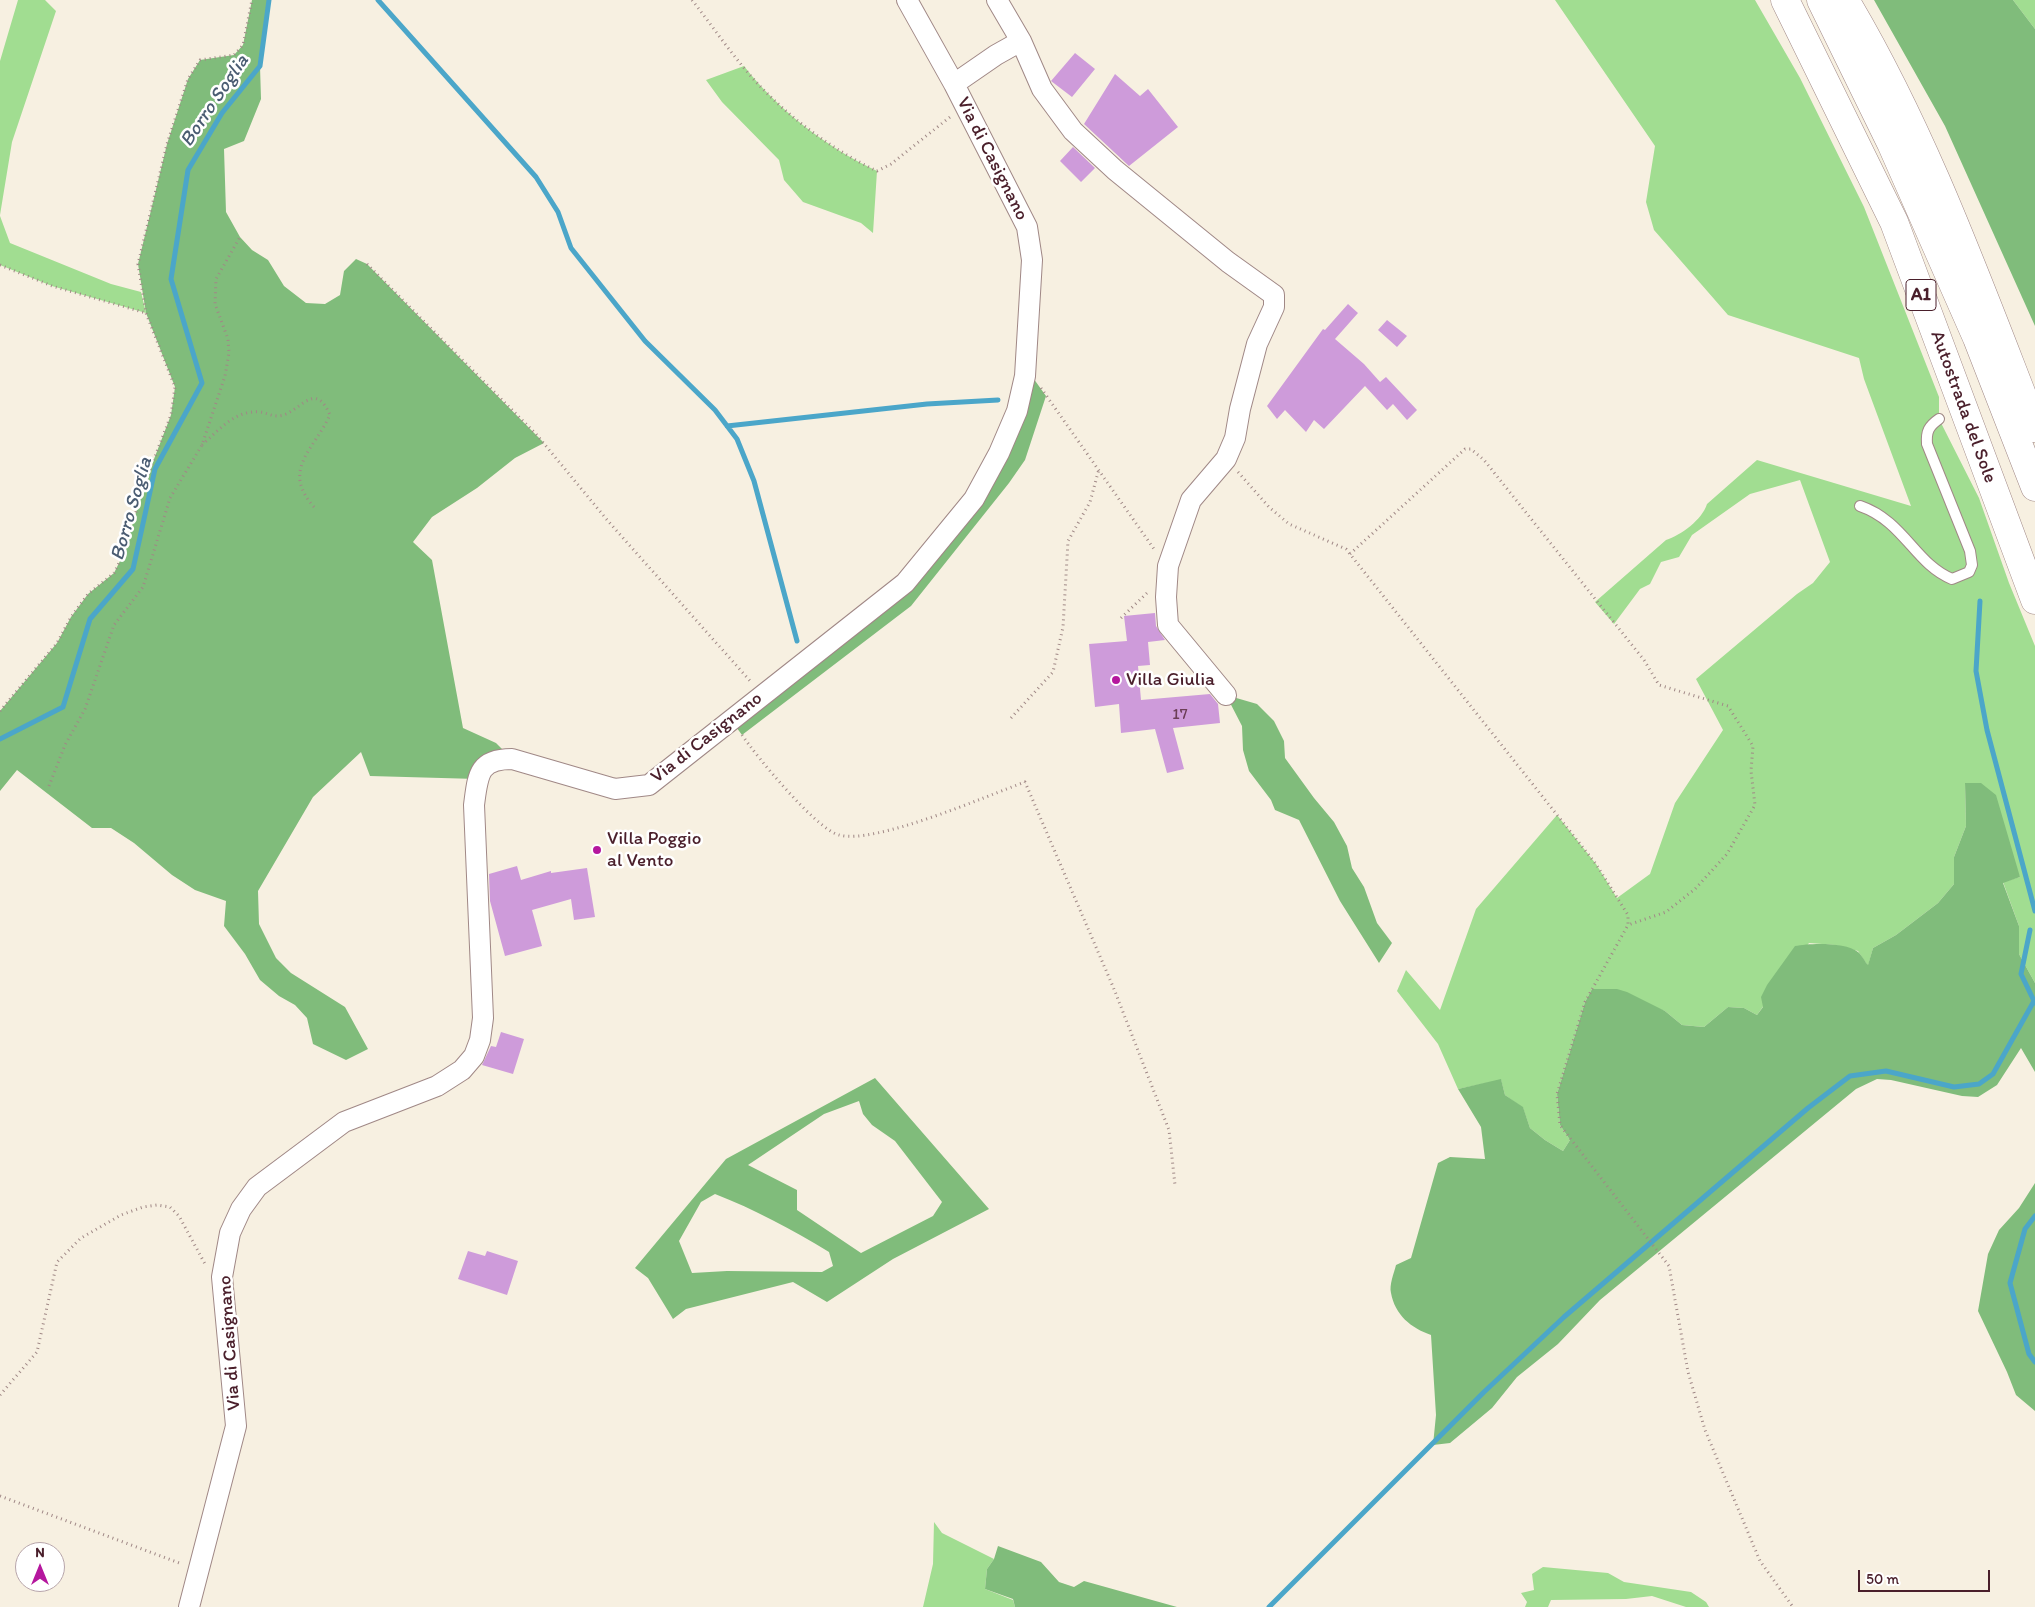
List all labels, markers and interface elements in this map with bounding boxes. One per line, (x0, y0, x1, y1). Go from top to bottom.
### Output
water label: Borro Soglia (175, 50, 255, 152)
street label: Via di Casignano (951, 94, 1033, 224)
road number: A1 (1906, 280, 1936, 310)
street label: Autostrada del Sole (1925, 328, 2001, 486)
water label: Borro Soglia (106, 455, 158, 563)
place label: Villa Giulia (1126, 669, 1215, 691)
marker: Villa Giulia (1110, 674, 1122, 686)
street label: Via di Casignano (647, 687, 767, 789)
house number: 17 (1172, 705, 1188, 725)
place label: Villa Poggio al Vento (607, 828, 701, 872)
marker: Villa Poggio al Vento (591, 844, 603, 856)
street label: Via di Casignano (214, 1275, 246, 1411)
north arrow (15, 1542, 65, 1592)
text: N (35, 1544, 45, 1561)
scale bar (1860, 1560, 1992, 1592)
text: 50 m (1866, 1570, 1899, 1588)

